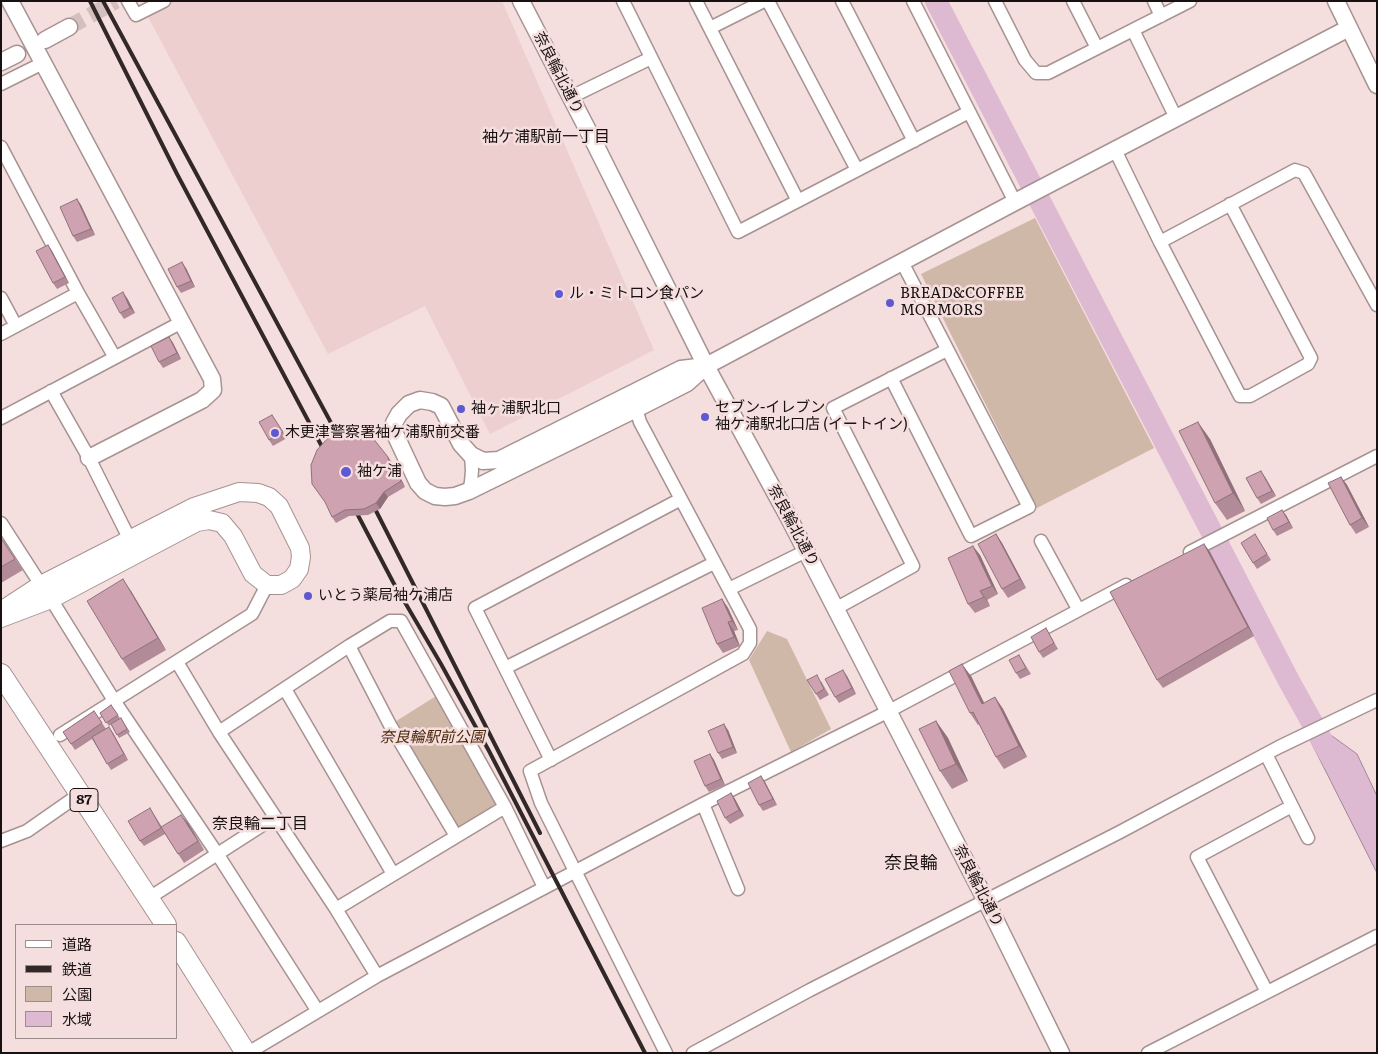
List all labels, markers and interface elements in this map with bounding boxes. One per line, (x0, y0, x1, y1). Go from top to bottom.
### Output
street label: 奈良輪北通り (530, 29, 586, 117)
district label: 袖ケ浦駅前一丁目 (482, 127, 610, 147)
place label: ル・ミトロン食パン (569, 285, 704, 303)
place label: BREAD&COFFEE MORMORS (900, 285, 1024, 320)
marker: ル・ミトロン食パン (553, 288, 565, 300)
marker: BREAD&COFFEE MORMORS (884, 297, 896, 309)
place label: セブン-イレブン 袖ケ浦駅北口店 (イートイン) (715, 399, 908, 434)
place label: 袖ヶ浦駅北口 (471, 400, 561, 418)
marker: 袖ヶ浦駅北口 (455, 403, 467, 415)
marker: セブン-イレブン 袖ケ浦駅北口店 (イートイン) (699, 411, 711, 423)
place label: 木更津警察署袖ケ浦駅前交番 (285, 424, 480, 442)
marker: 木更津警察署袖ケ浦駅前交番 (269, 427, 281, 439)
place label: 袖ケ浦 (357, 463, 402, 481)
marker: 袖ケ浦 (339, 465, 353, 479)
street label: 奈良輪北通り (764, 482, 822, 570)
place label: いとう薬局袖ケ浦店 (318, 587, 453, 605)
marker: いとう薬局袖ケ浦店 (302, 590, 314, 602)
park label: 奈良輪駅前公園 (380, 729, 484, 747)
road number: 87 (70, 788, 98, 812)
district label: 奈良輪二丁目 (212, 814, 308, 834)
street label: 奈良輪北通り (950, 842, 1006, 930)
district label: 奈良輪 (884, 853, 938, 875)
legend (15, 924, 178, 1039)
text: 道路 (62, 932, 92, 955)
text: 鉄道 (62, 957, 92, 980)
text: 公園 (62, 982, 92, 1005)
text: 水域 (62, 1007, 92, 1030)

